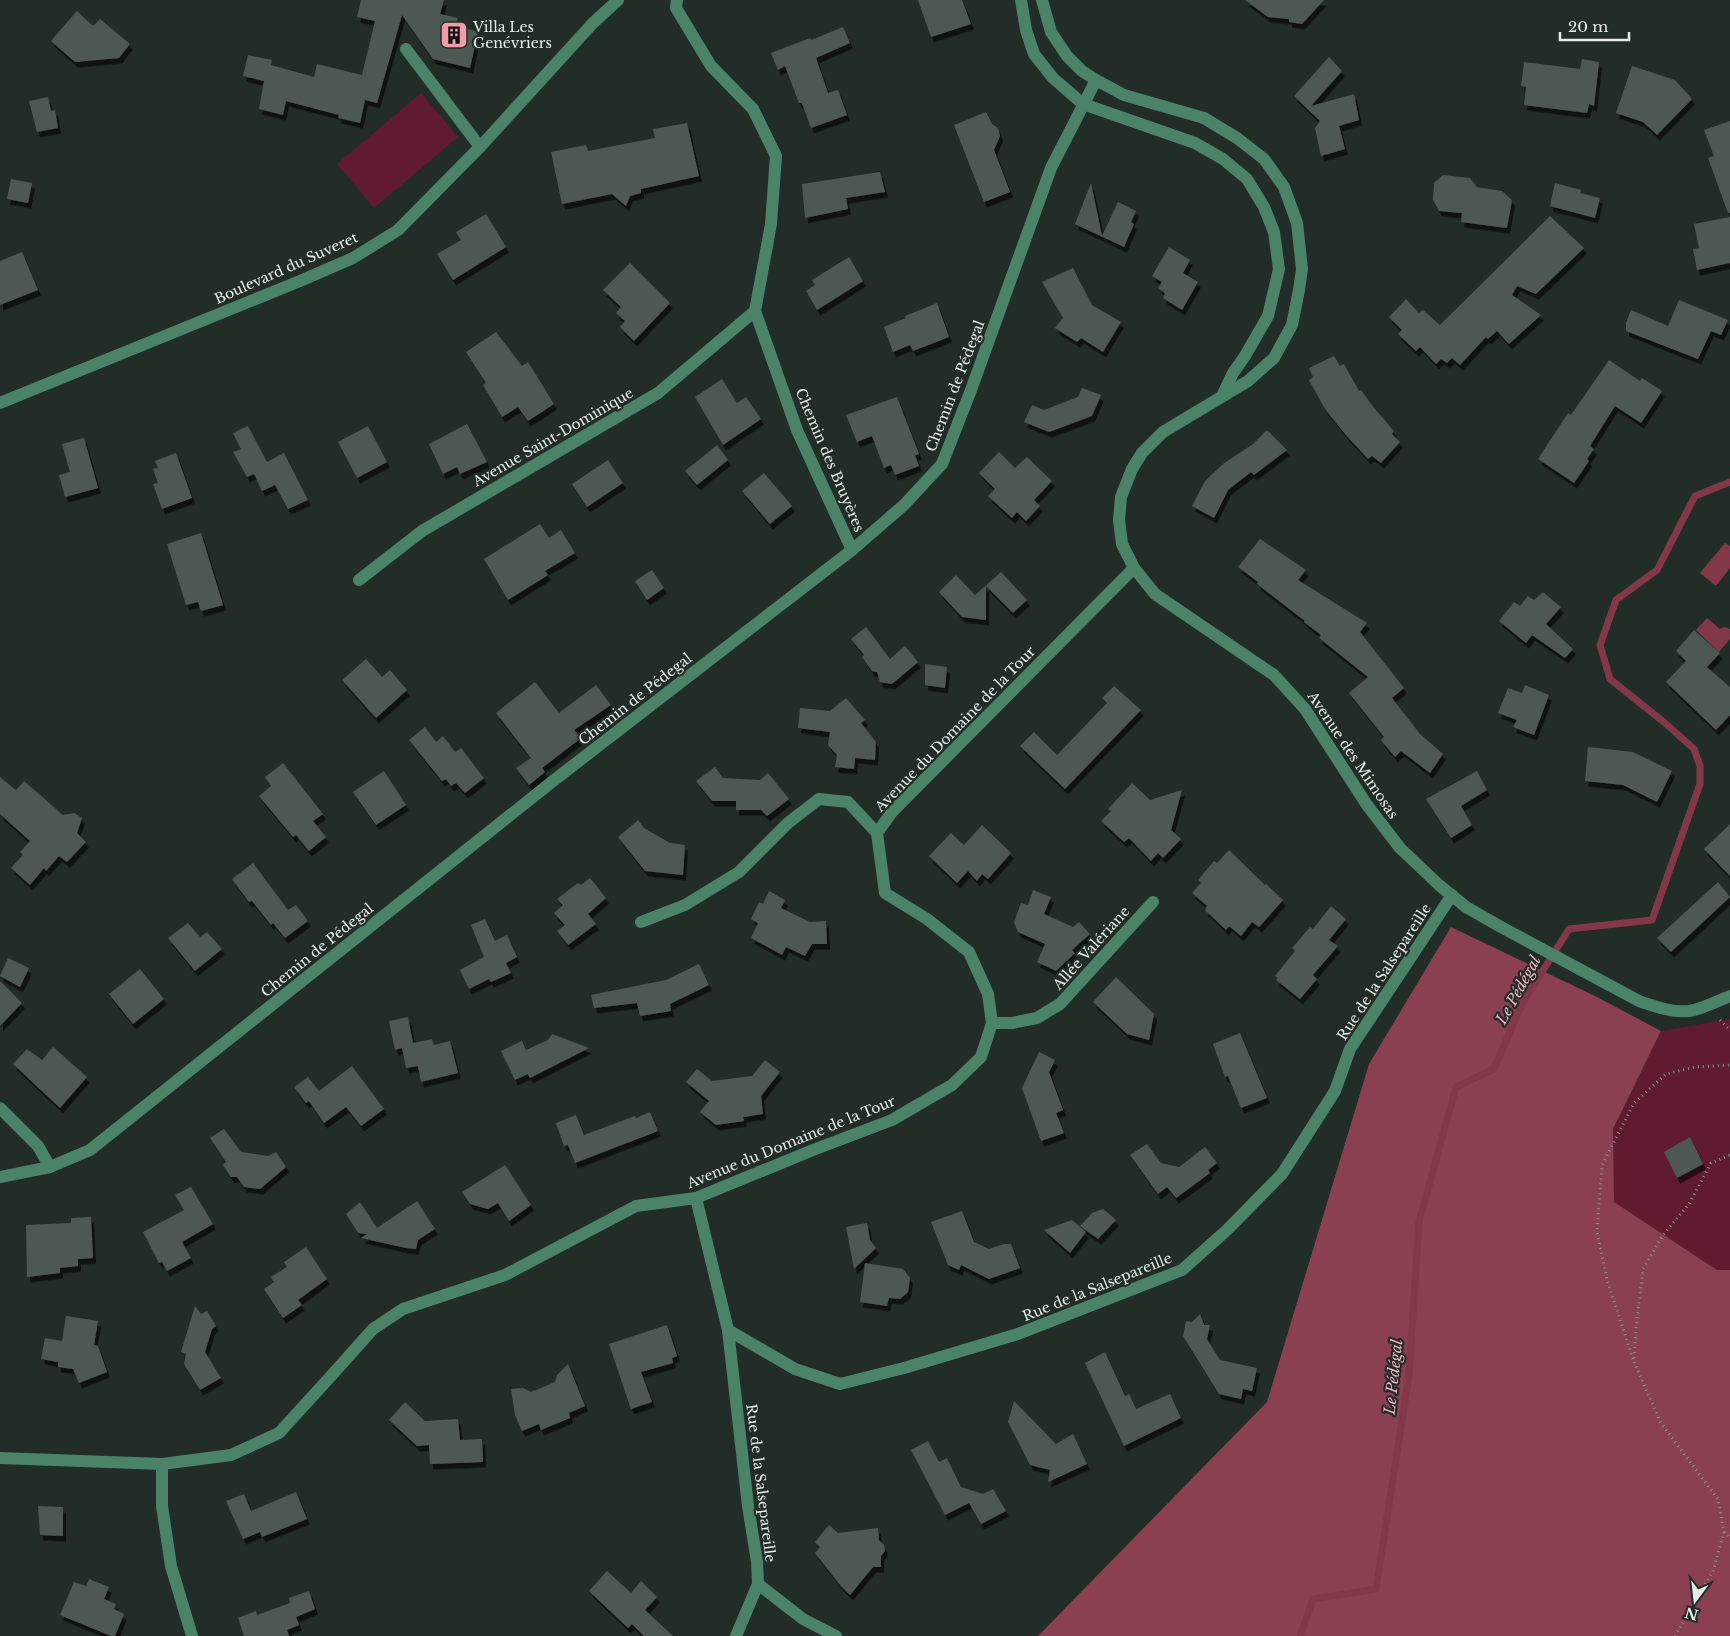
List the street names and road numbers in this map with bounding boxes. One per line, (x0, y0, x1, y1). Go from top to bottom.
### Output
street label: Boulevard du Suveret (211, 228, 361, 308)
street label: Chemin de Pédegal (922, 317, 989, 454)
street label: Avenue Saint-Dominique (469, 384, 637, 491)
street label: Chemin des Bruyères (792, 385, 868, 535)
street label: Avenue du Domaine de la Tour (870, 642, 1039, 816)
street label: Chemin de Pédegal (575, 649, 696, 749)
street label: Avenue des Mimosas (1303, 687, 1402, 822)
street label: Chemin de Pédegal (257, 899, 377, 1001)
street label: Rue de la Salsepareille (1333, 900, 1435, 1044)
street label: Allée Valériane (1048, 902, 1133, 994)
street label: Avenue du Domaine de la Tour (683, 1092, 898, 1193)
street label: Rue de la Salsepareille (1020, 1249, 1174, 1325)
street label: Rue de la Salsepareille (742, 1403, 780, 1563)

